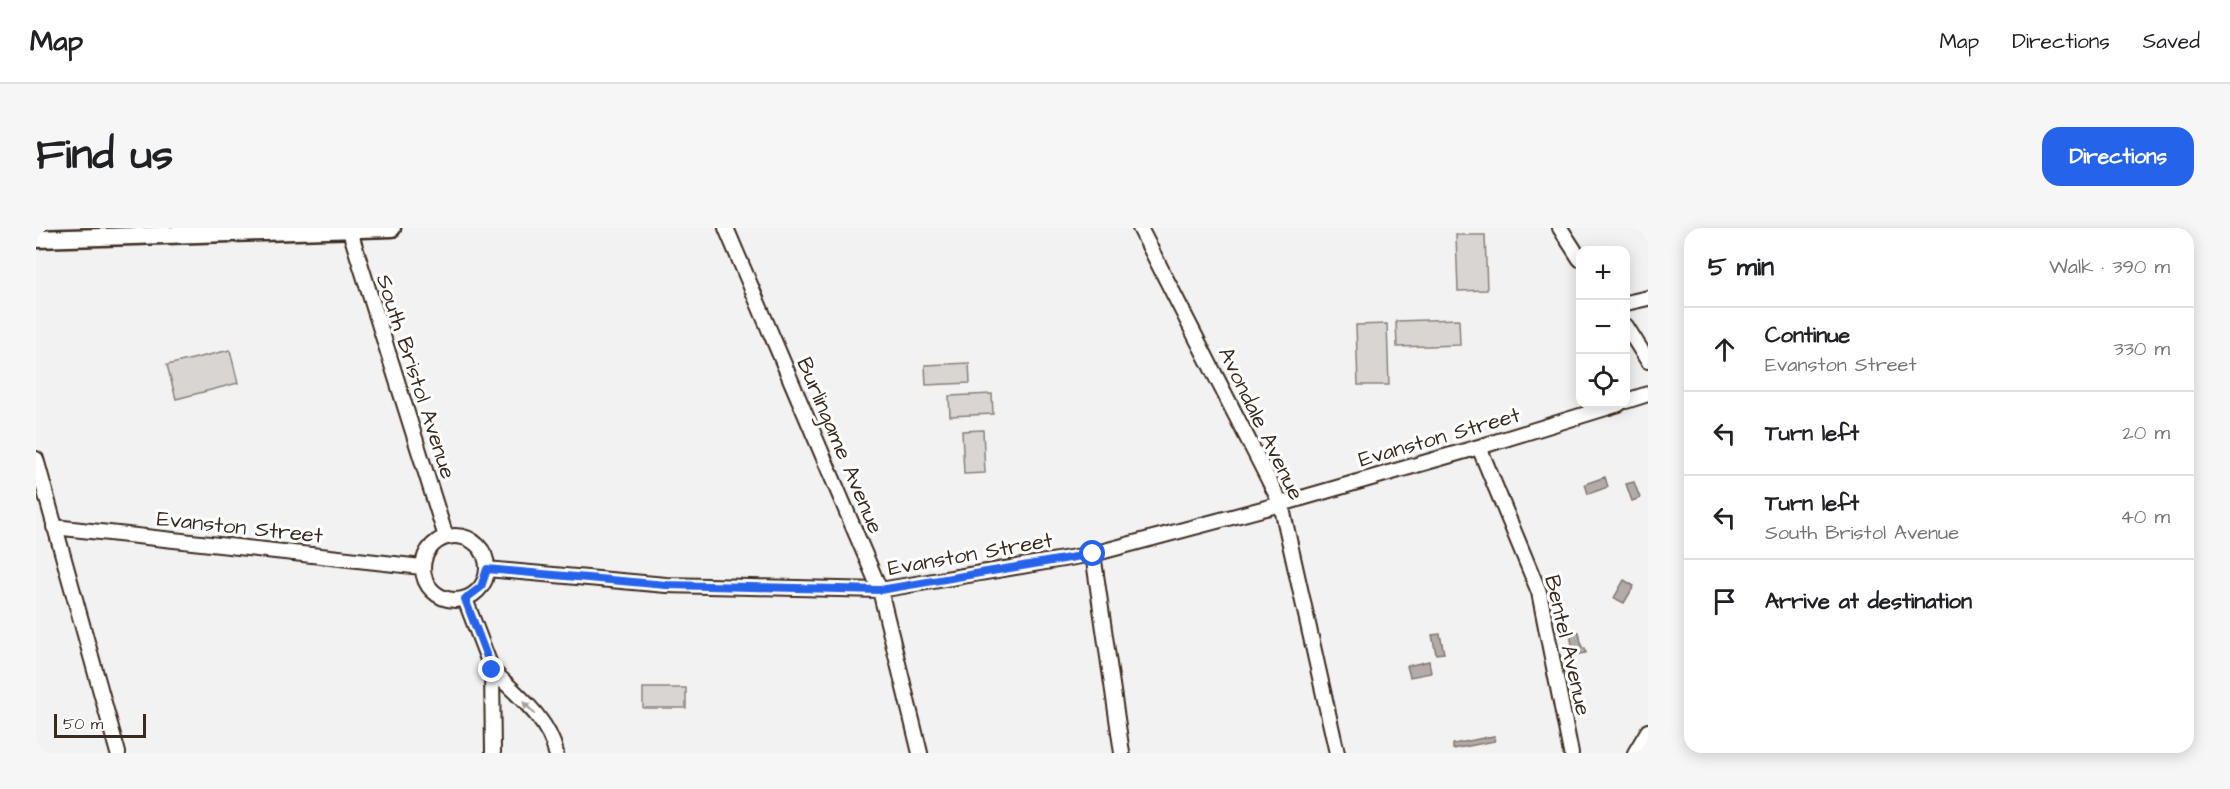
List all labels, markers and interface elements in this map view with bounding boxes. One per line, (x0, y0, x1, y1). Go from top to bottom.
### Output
text: Map (30, 22, 83, 61)
text: Map (1939, 27, 1979, 56)
text: Directions (2012, 27, 2110, 56)
text: Saved (2143, 27, 2200, 56)
text: Find us (36, 127, 173, 185)
button: Directions (2042, 127, 2194, 186)
map controls (1576, 246, 1630, 408)
button: + (1576, 246, 1630, 300)
text: 5 min (1708, 249, 1774, 285)
text: Walk · 390 m (2049, 253, 2170, 281)
street label: South Bristol Avenue (368, 270, 463, 483)
button: − (1576, 300, 1630, 354)
text: Continue (1765, 320, 1850, 351)
icon: ahead (1708, 333, 1741, 366)
text: 330 m (2113, 335, 2170, 363)
street label: Avondale Avenue (1210, 342, 1311, 506)
text: Evanston Street (1765, 351, 1916, 379)
street label: Burlingame Avenue (788, 353, 891, 539)
button: locate (1576, 354, 1630, 408)
street label: Evanston Street (1355, 400, 1524, 475)
icon: left (1708, 417, 1741, 450)
text: Turn left (1765, 418, 1859, 449)
text: 20 m (2122, 419, 2170, 447)
text: Turn left (1765, 488, 1859, 519)
icon: left (1708, 501, 1741, 534)
street label: Evanston Street (155, 503, 324, 552)
text: 40 m (2120, 503, 2170, 531)
text: South Bristol Avenue (1765, 519, 1959, 547)
street label: Evanston Street (886, 525, 1055, 584)
route start (1079, 540, 1105, 566)
street label: Bentel Avenue (1536, 572, 1599, 719)
icon: arrive (1708, 585, 1741, 618)
text: Arrive at destination (1765, 586, 1972, 617)
route end (478, 656, 504, 682)
one-way arrow (523, 702, 537, 716)
scale bar (54, 711, 146, 738)
text: 50 m (63, 713, 103, 735)

